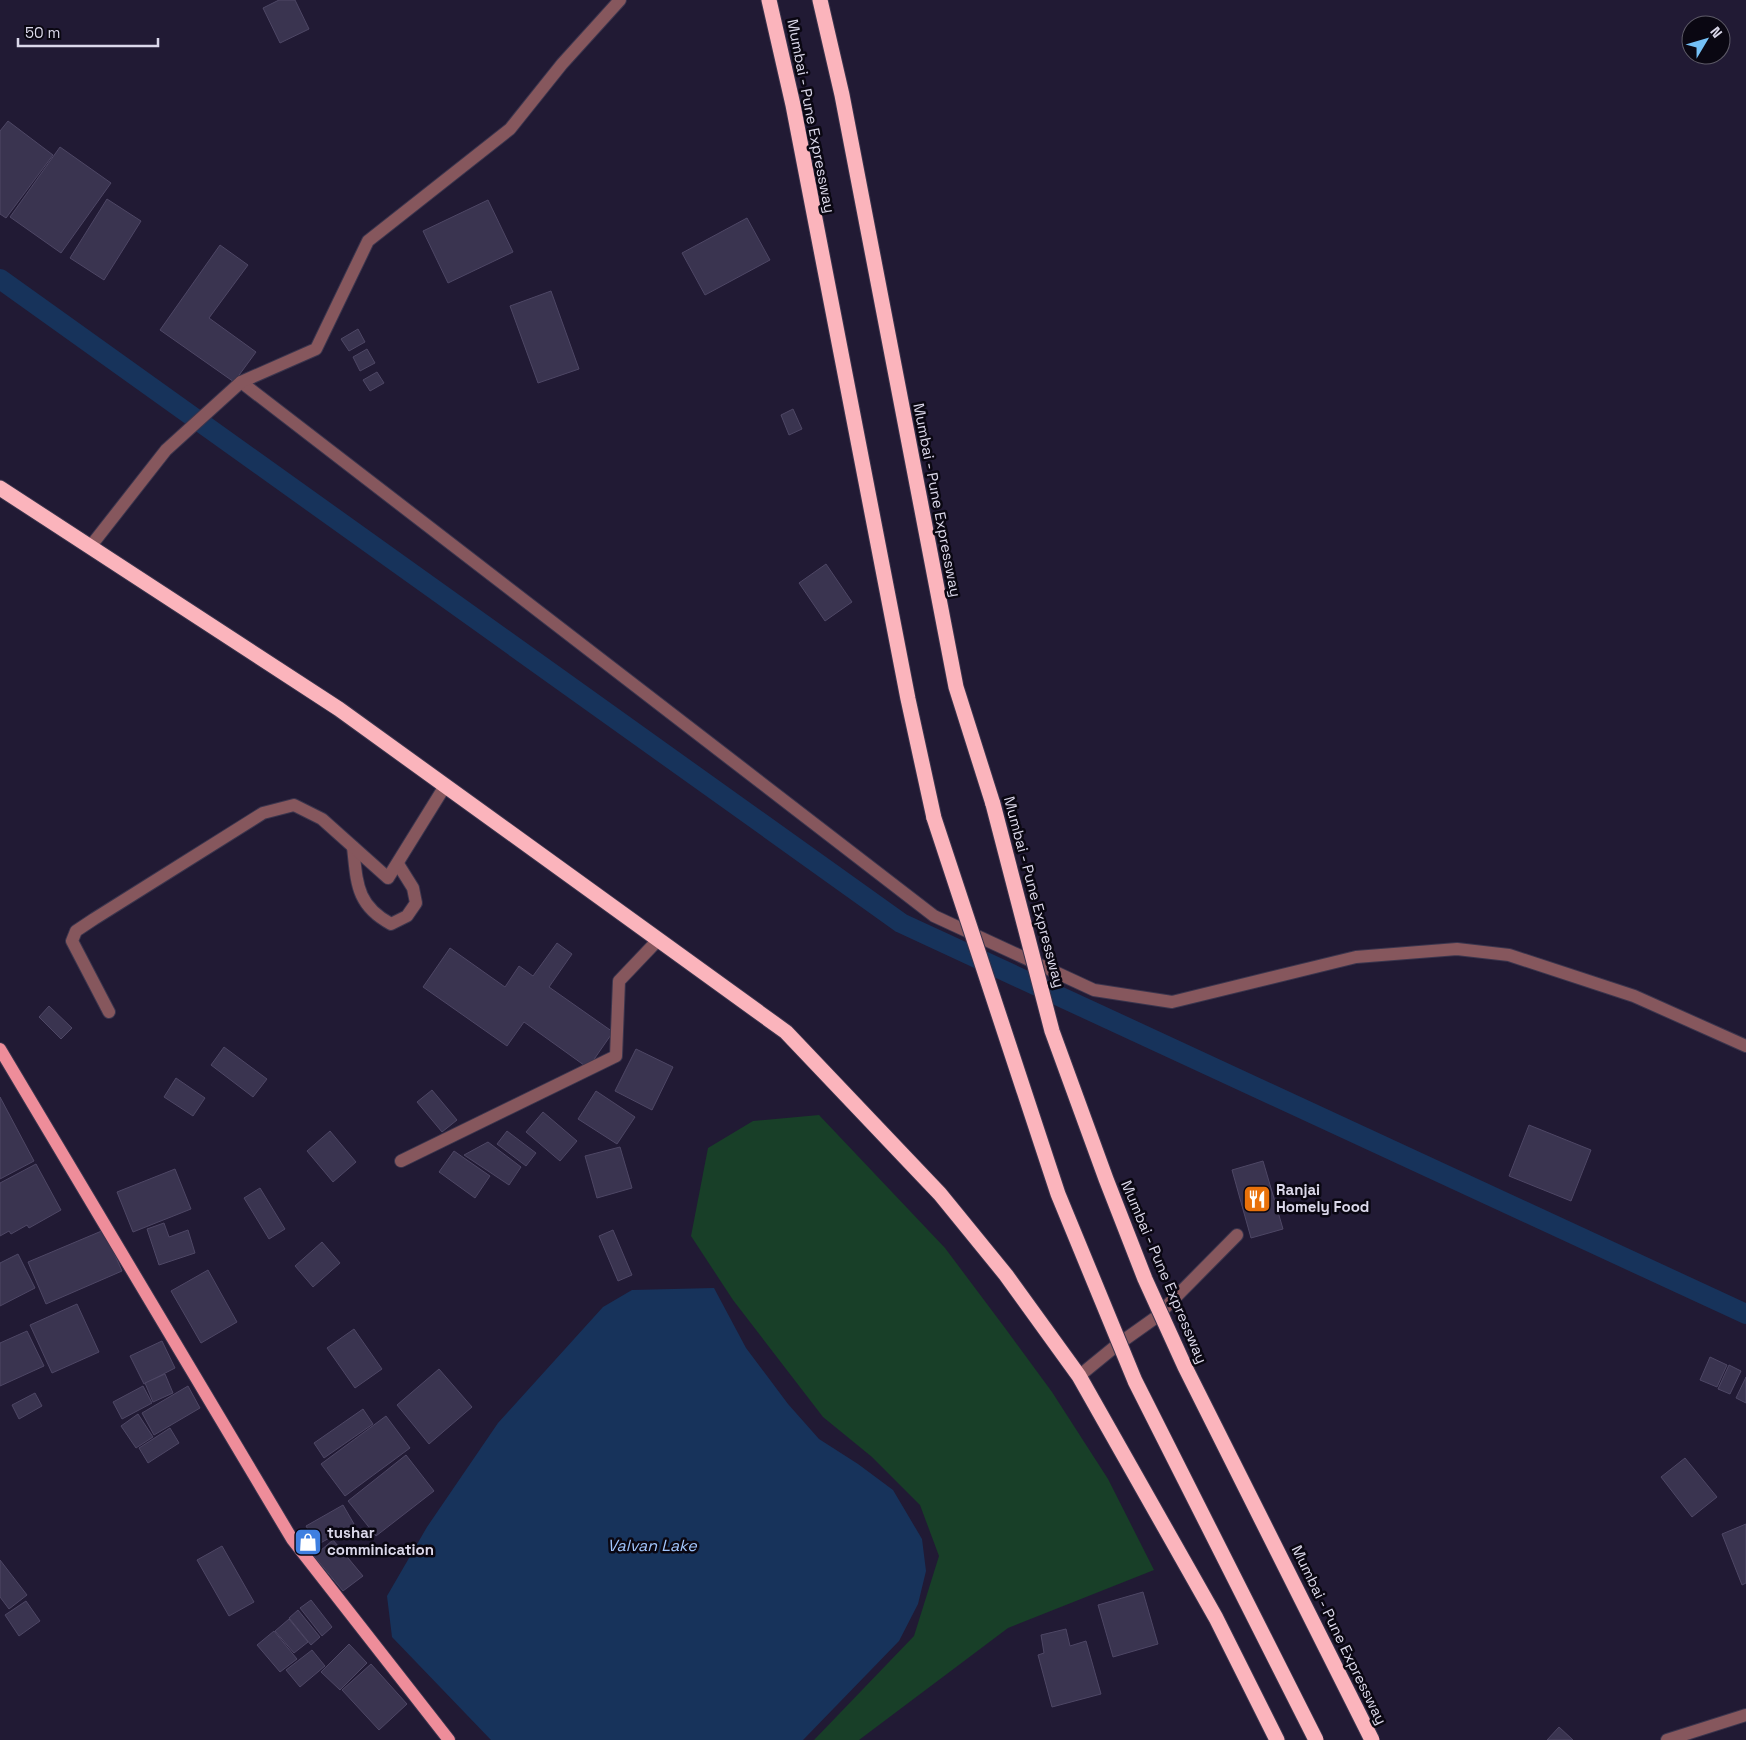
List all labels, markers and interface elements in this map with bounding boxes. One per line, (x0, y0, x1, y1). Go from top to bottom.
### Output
scale bar (18, 15, 158, 47)
north arrow (1681, 15, 1731, 65)
street label: Mumbai - Pune Expressway (783, 17, 840, 215)
text: 50 m (25, 23, 60, 42)
text: N (1706, 23, 1726, 41)
street label: Mumbai - Pune Expressway (909, 401, 966, 599)
street label: Mumbai - Pune Expressway (1000, 794, 1069, 990)
street label: Mumbai - Pune Expressway (1117, 1177, 1212, 1366)
place label: Ranjai Homely Food (1276, 1180, 1369, 1216)
restaurant icon: Ranjai Homely Food (1242, 1184, 1272, 1214)
place label: tushar comminication (327, 1523, 434, 1559)
shop icon: tushar comminication (293, 1527, 323, 1557)
water label: Valvan Lake (607, 1535, 697, 1556)
street label: Mumbai - Pune Expressway (1288, 1542, 1391, 1728)

